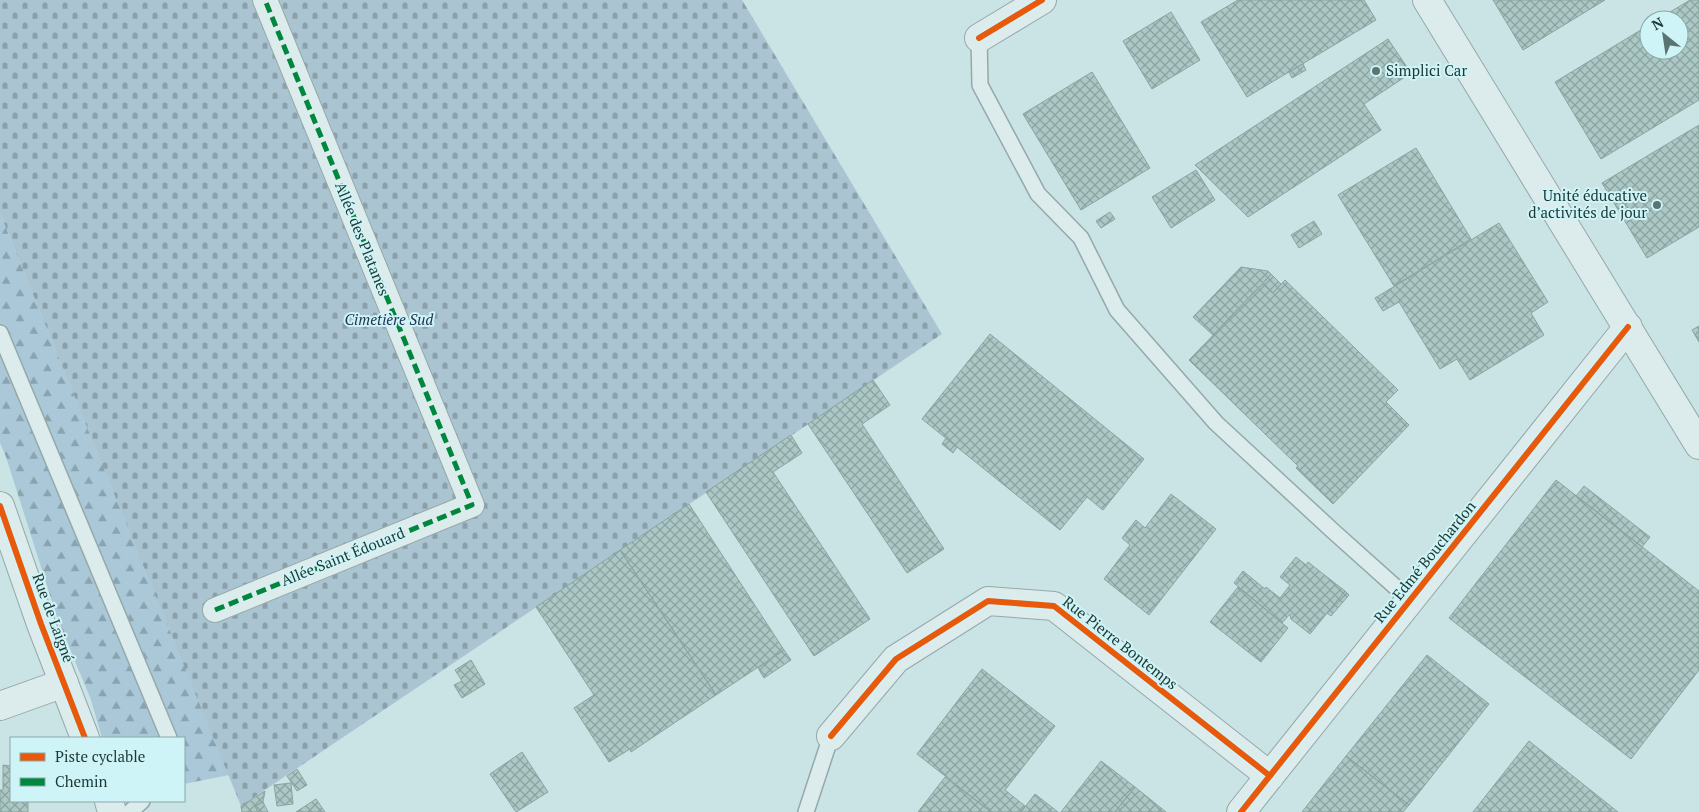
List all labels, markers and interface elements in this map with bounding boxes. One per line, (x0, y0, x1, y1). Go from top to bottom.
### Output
north arrow (1639, 10, 1689, 60)
text: N (1648, 12, 1667, 34)
place label: Simplici Car (1386, 60, 1467, 80)
marker: Simplici Car (1370, 65, 1382, 77)
street label: Allée des Platanes (331, 179, 395, 299)
place label: Unité éducative d’activités de jour (1528, 185, 1647, 222)
marker: Unité éducative d’activités de jour (1651, 199, 1663, 211)
park label: Cimetière Sud (345, 309, 434, 329)
street label: Rue Edmé Bouchardon (1369, 496, 1480, 626)
street label: Allée Saint Édouard (278, 522, 408, 590)
street label: Rue de Laigné (29, 570, 79, 665)
street label: Rue Pierre Bontemps (1059, 591, 1182, 693)
legend (10, 737, 185, 802)
text: Piste cyclable (55, 746, 145, 766)
text: Chemin (55, 771, 107, 791)

